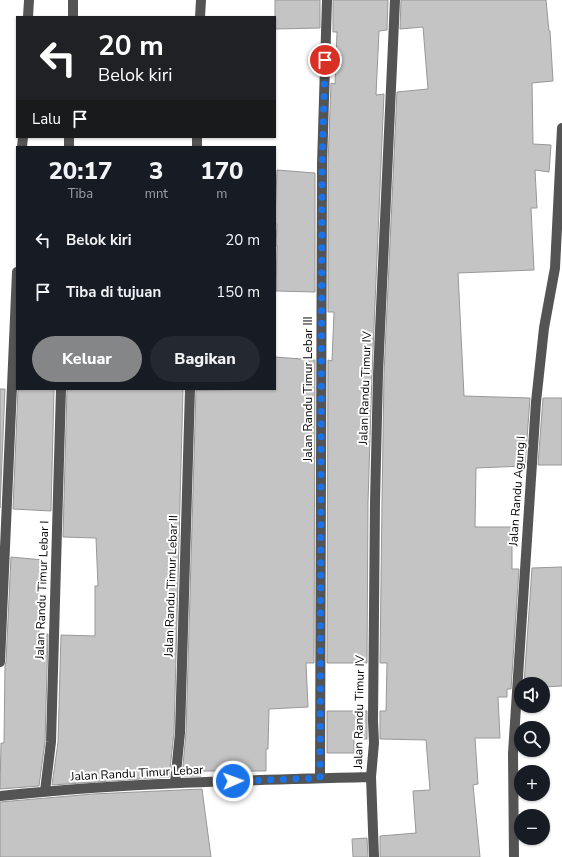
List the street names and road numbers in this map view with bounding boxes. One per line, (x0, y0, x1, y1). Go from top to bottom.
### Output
street label: Jalan Randu Timur Lebar III (300, 316, 316, 463)
street label: Jalan Randu Timur IV (355, 330, 375, 446)
street label: Jalan Randu Agung I (505, 435, 529, 548)
street label: Jalan Randu Timur Lebar II (160, 515, 181, 658)
street label: Jalan Randu Timur Lebar I (32, 520, 52, 661)
street label: Jalan Randu Timur IV (350, 654, 368, 770)
street label: Jalan Randu Timur Lebar (69, 761, 204, 785)

